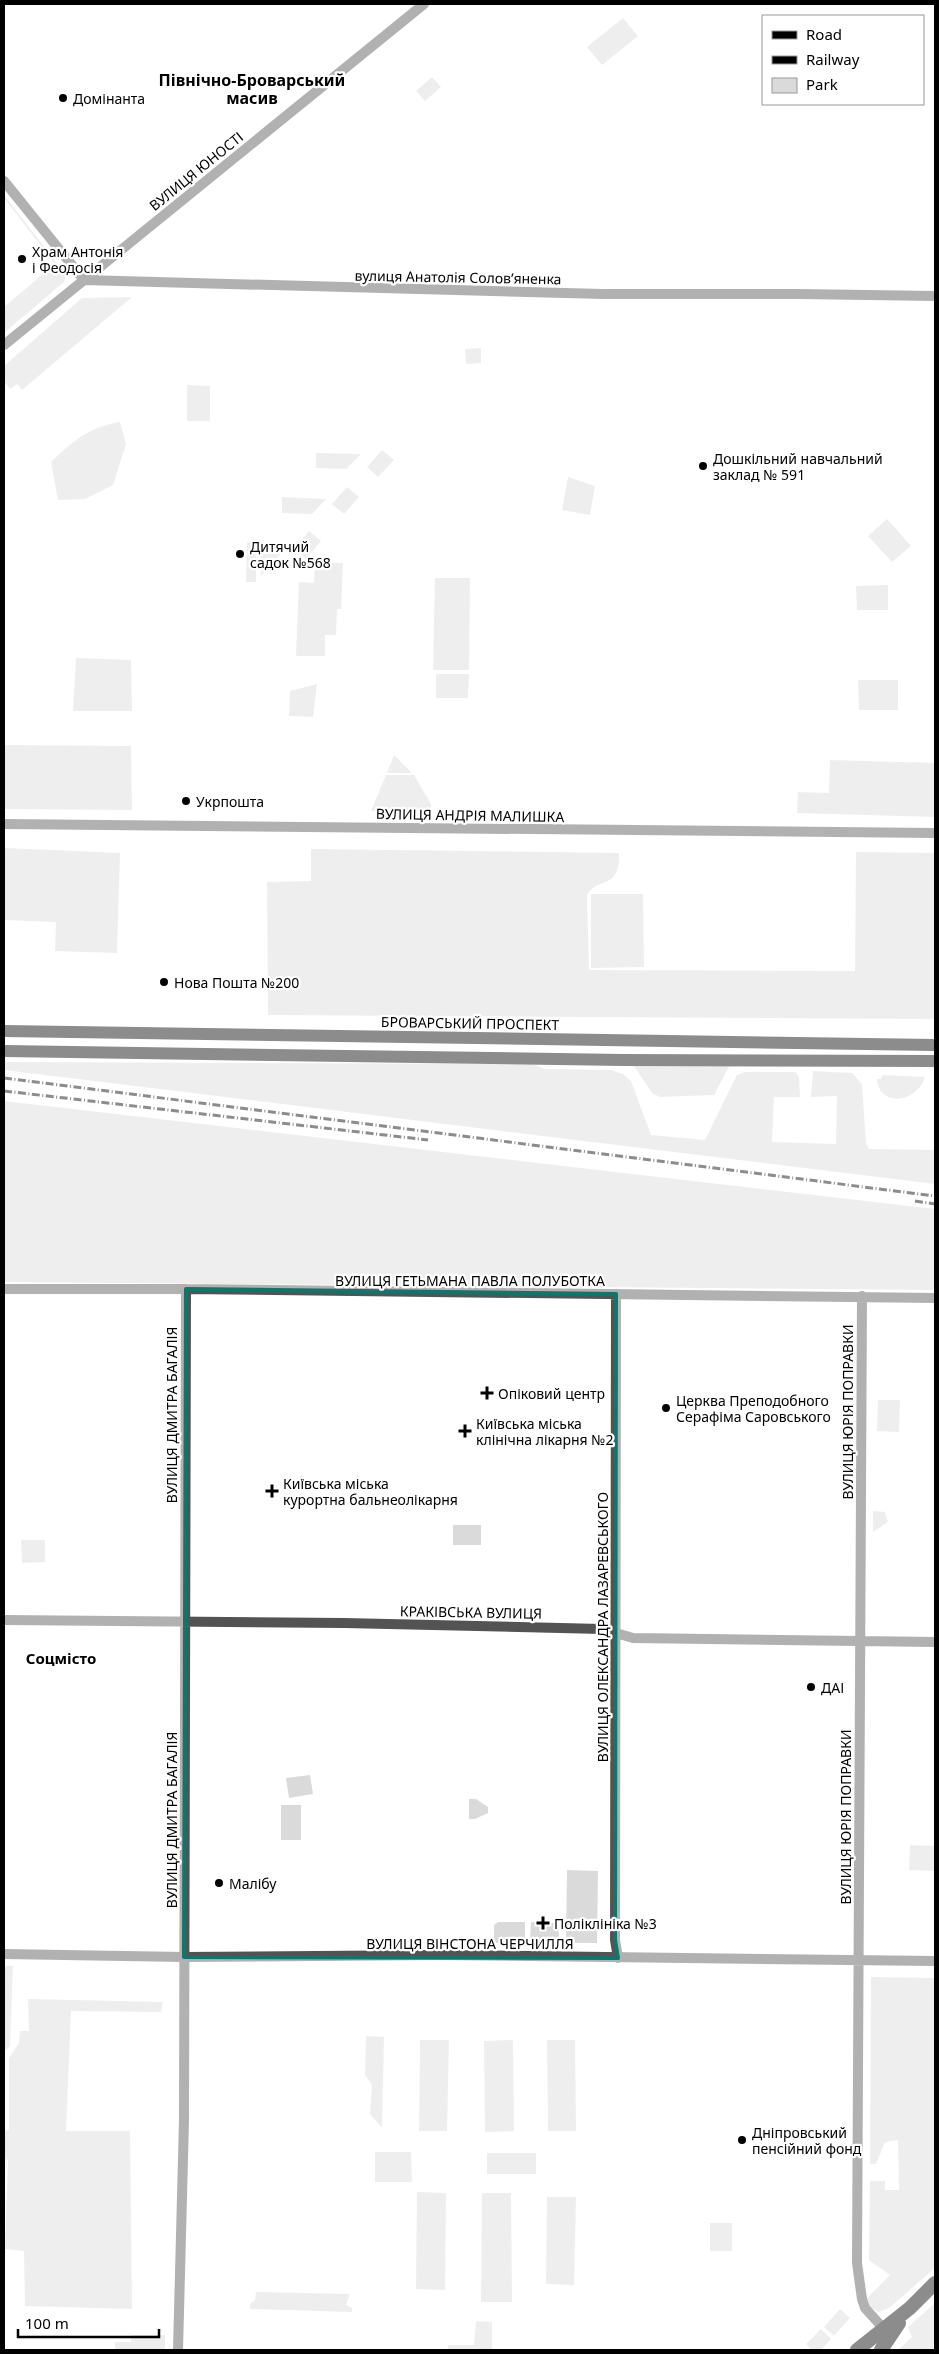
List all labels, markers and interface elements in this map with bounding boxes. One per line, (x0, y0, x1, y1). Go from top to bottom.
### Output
legend (762, 15, 924, 105)
text: Road (806, 24, 842, 44)
text: Railway (806, 49, 860, 69)
district label: Північно-Броварський масив (159, 69, 345, 109)
text: Park (806, 74, 838, 94)
place label: Домінанта (73, 89, 145, 108)
marker: Домінанта (57, 92, 69, 104)
street label: ВУЛИЦЯ ЮНОСТІ (145, 127, 247, 215)
place label: Храм Антонія і Феодосія (32, 242, 123, 277)
marker: Храм Антонія і Феодосія (16, 253, 28, 265)
street label: вулиця Анатолія Соловʼяненка (354, 266, 562, 288)
place label: Дошкільний навчальний заклад № 591 (713, 449, 883, 484)
marker: Дошкільний навчальний заклад № 591 (697, 460, 709, 472)
place label: Дитячий садок №568 (250, 537, 331, 572)
marker: Дитячий садок №568 (234, 548, 246, 560)
place label: Укрпошта (196, 792, 264, 811)
marker: Укрпошта (180, 795, 192, 807)
street label: ВУЛИЦЯ АНДРІЯ МАЛИШКА (376, 804, 564, 826)
place label: Нова Пошта №200 (174, 973, 299, 992)
marker: Нова Пошта №200 (158, 976, 170, 988)
street label: БРОВАРСЬКИЙ ПРОСПЕКТ (381, 1012, 559, 1034)
street label: ВУЛИЦЯ ГЕТЬМАНА ПАВЛА ПОЛУБОТКА (335, 1271, 605, 1290)
street label: ВУЛИЦЯ ЮРІЯ ПОПРАВКИ (838, 1324, 857, 1500)
street label: ВУЛИЦЯ ДМИТРА БАГАЛІЯ (162, 1327, 181, 1503)
place label: Опіковий центр (498, 1384, 605, 1403)
marker: Опіковий центр (480, 1386, 494, 1400)
place label: Церква Преподобного Серафіма Саровського (676, 1391, 831, 1426)
marker: Церква Преподобного Серафіма Саровського (660, 1402, 672, 1414)
place label: Київська міська клінічна лікарня №2 (476, 1414, 614, 1449)
marker: Київська міська клінічна лікарня №2 (458, 1424, 472, 1438)
place label: Київська міська курортна бальнеолікарня (283, 1474, 458, 1509)
marker: Київська міська курортна бальнеолікарня (265, 1484, 279, 1498)
street label: ВУЛИЦЯ ОЛЕКСАНДРА ЛАЗАРЕВСЬКОГО (593, 1492, 612, 1762)
street label: КРАКІВСЬКА ВУЛИЦЯ (400, 1601, 542, 1623)
district label: Соцмісто (26, 1648, 96, 1668)
place label: ДАІ (821, 1678, 844, 1697)
marker: ДАІ (805, 1681, 817, 1693)
street label: ВУЛИЦЯ ЮРІЯ ПОПРАВКИ (836, 1729, 855, 1905)
street label: ВУЛИЦЯ ДМИТРА БАГАЛІЯ (162, 1732, 181, 1908)
place label: Малібу (229, 1874, 277, 1893)
marker: Малібу (213, 1877, 225, 1889)
place label: Поліклініка №3 (554, 1914, 657, 1933)
marker: Поліклініка №3 (536, 1916, 550, 1930)
street label: ВУЛИЦЯ ВІНСТОНА ЧЕРЧИЛЛЯ (366, 1934, 574, 1953)
place label: Дніпровський пенсійний фонд (752, 2123, 862, 2158)
marker: Дніпровський пенсійний фонд (736, 2134, 748, 2146)
scale bar (18, 2306, 159, 2338)
text: 100 m (25, 2313, 69, 2333)

